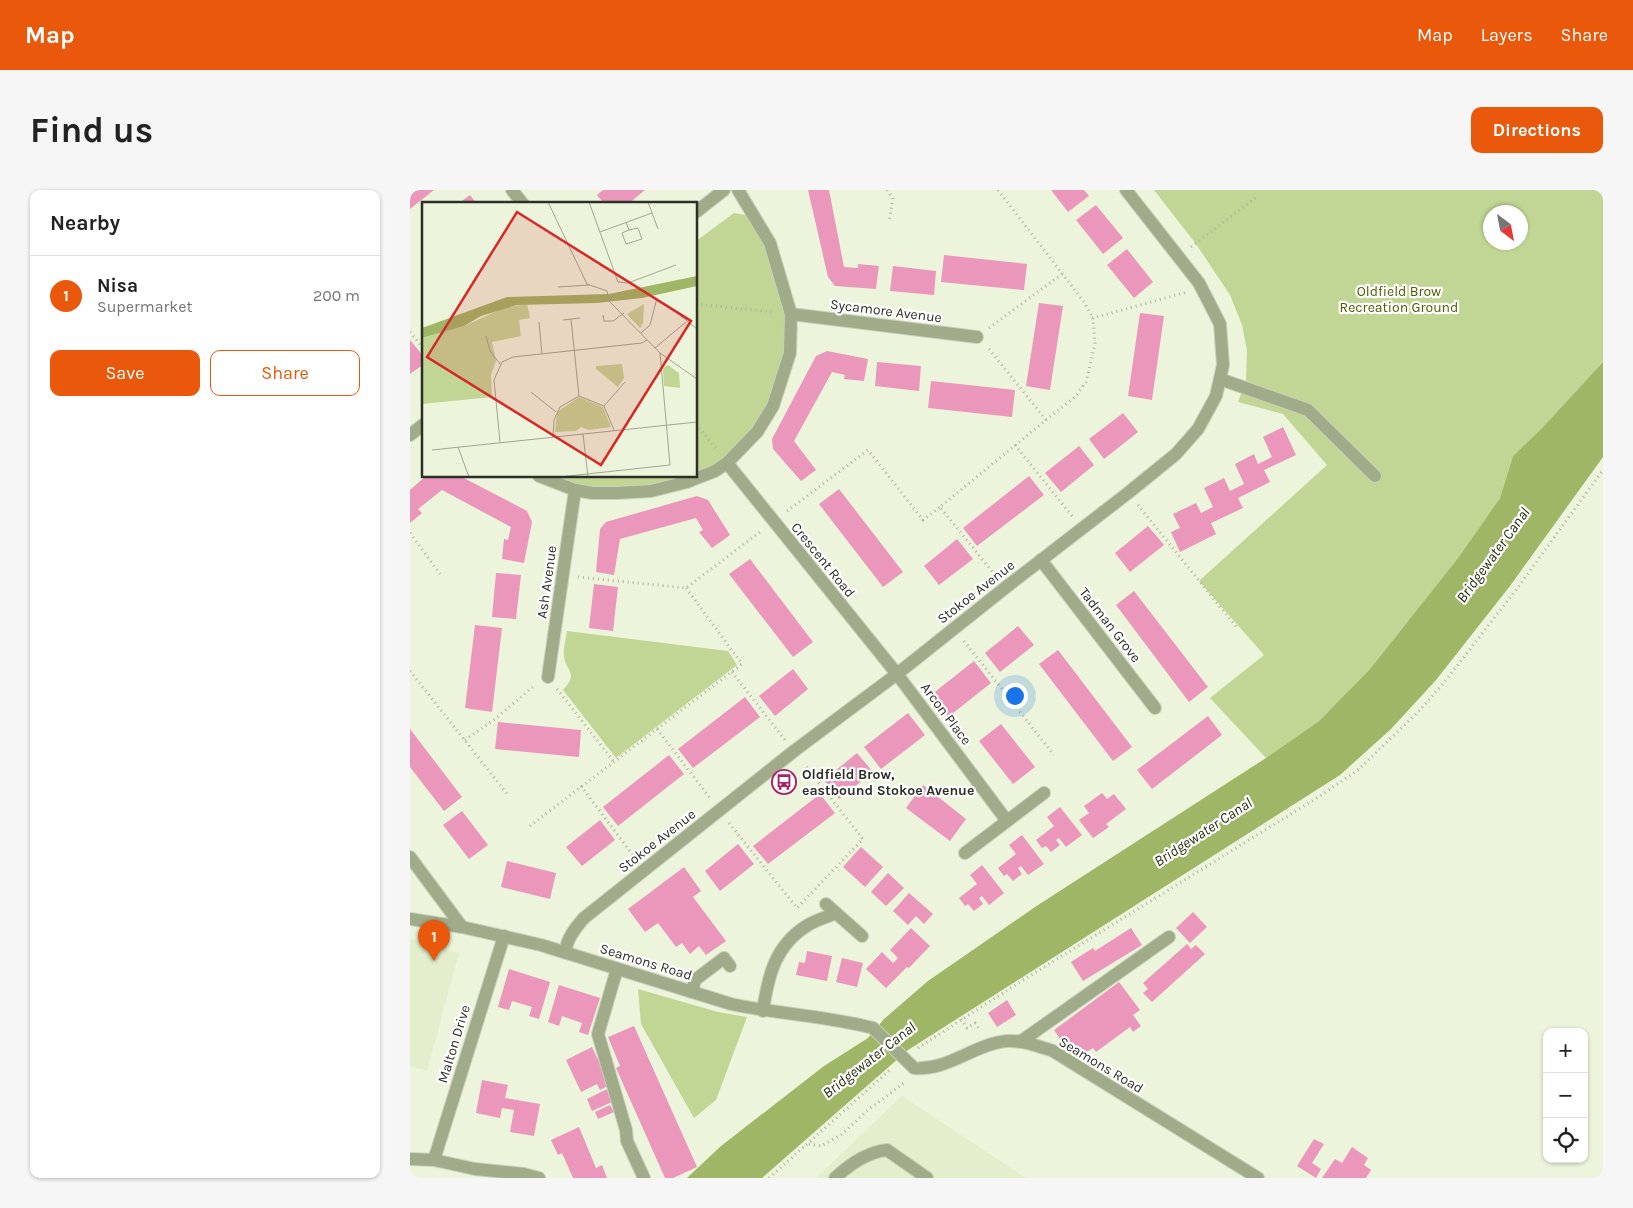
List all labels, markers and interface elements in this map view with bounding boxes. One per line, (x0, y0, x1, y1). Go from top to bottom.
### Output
text: Map (25, 21, 75, 49)
text: Map (1417, 24, 1453, 46)
text: Layers (1481, 24, 1533, 46)
text: Share (1561, 24, 1608, 46)
button: Directions (1471, 107, 1603, 153)
text: Find us (30, 110, 153, 151)
inset map (422, 202, 698, 478)
north arrow (1483, 205, 1528, 250)
text: Nearby (50, 211, 120, 235)
text: Nisa (97, 275, 138, 297)
park label: Oldfield Brow Recreation Ground (1340, 283, 1458, 316)
text: 1 (63, 286, 69, 305)
text: 200 m (313, 286, 360, 305)
street label: Sycamore Avenue (829, 296, 943, 326)
text: Supermarket (97, 297, 193, 316)
button: Save (50, 350, 200, 396)
button: Share (210, 350, 360, 396)
water label: Bridgewater Canal (1452, 504, 1534, 606)
street label: Crescent Road (787, 519, 859, 601)
street label: Ash Avenue (533, 545, 561, 619)
street label: Stokoe Avenue (934, 557, 1018, 627)
street label: Tadman Grove (1075, 584, 1145, 666)
street label: Arcon Place (917, 680, 975, 748)
your location (1002, 683, 1028, 709)
place label: Oldfield Brow, eastbound Stokoe Avenue (802, 766, 974, 799)
bus stop icon: Oldfield Brow, eastbound Stokoe Avenue (771, 769, 797, 795)
water label: Bridgewater Canal (1151, 794, 1256, 870)
street label: Stokoe Avenue (615, 806, 699, 876)
pin: 1 (418, 920, 450, 961)
street label: Seamons Road (598, 940, 694, 984)
street label: Malton Drive (434, 1003, 474, 1085)
water label: Bridgewater Canal (819, 1018, 919, 1102)
map controls (1543, 1028, 1588, 1163)
button: + (1543, 1028, 1588, 1073)
street label: Seamons Road (1056, 1033, 1146, 1097)
button: − (1543, 1073, 1588, 1118)
button: locate (1543, 1118, 1588, 1163)

